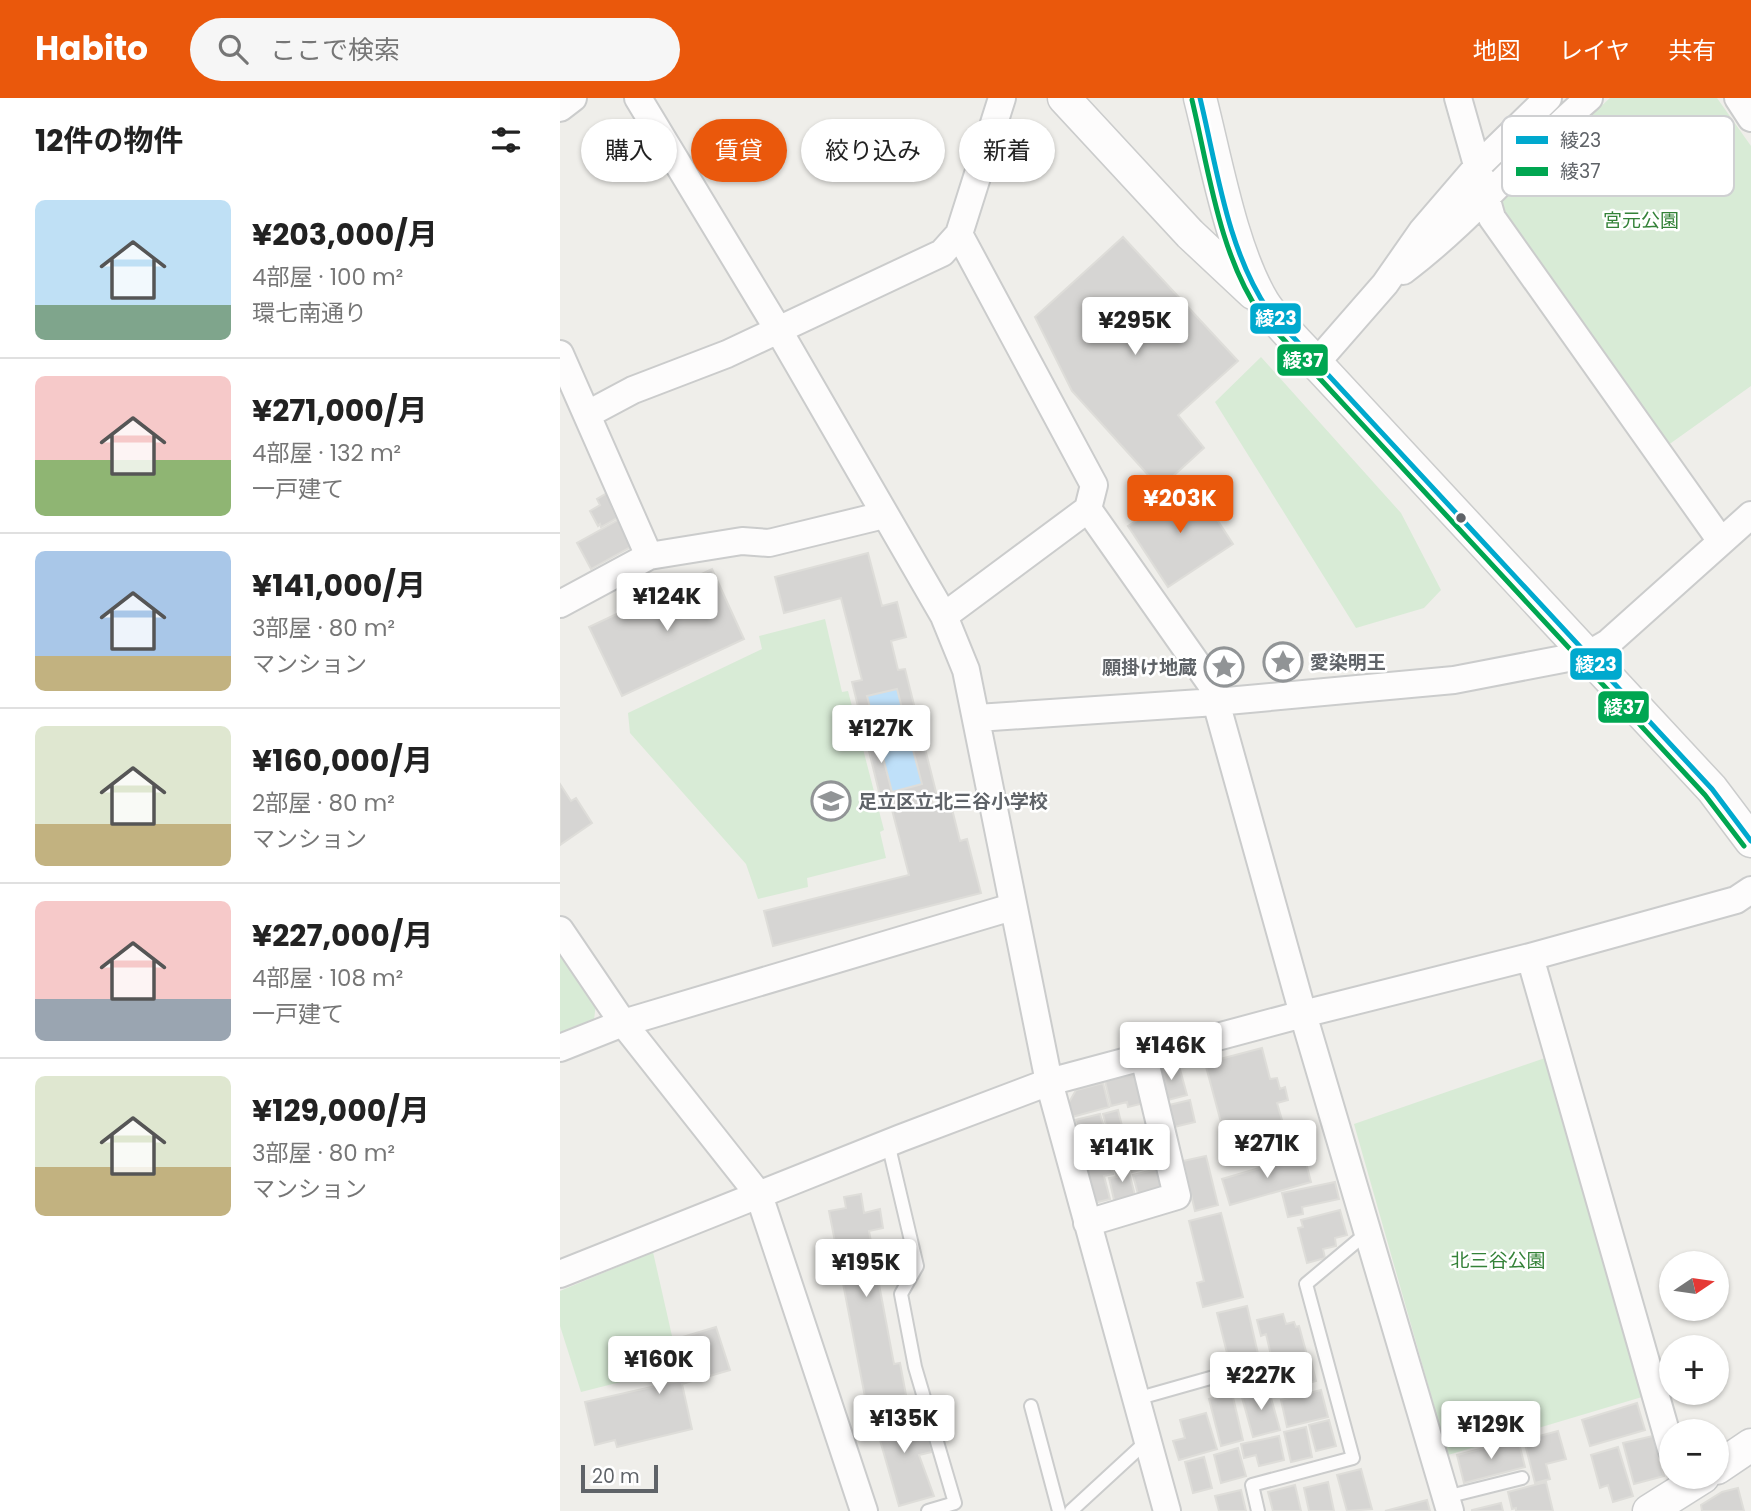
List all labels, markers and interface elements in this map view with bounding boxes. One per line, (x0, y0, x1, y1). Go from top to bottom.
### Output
search box (190, 18, 680, 81)
text: Habito (35, 25, 148, 72)
icon: search (214, 30, 252, 68)
text: ここで検索 (270, 32, 400, 68)
text: 地図 (1473, 34, 1521, 67)
text: レイヤ (1559, 34, 1630, 67)
text: 共有 (1668, 34, 1716, 67)
legend (1502, 116, 1734, 196)
text: 12件の物件 (35, 119, 183, 162)
chip: 購入 (581, 119, 677, 182)
chip: 賃貸 (691, 119, 787, 182)
chip: 絞り込み (801, 119, 945, 182)
chip: 新着 (959, 119, 1055, 182)
icon: filters (487, 121, 525, 159)
text: 綾23 (1560, 127, 1601, 154)
text: 綾37 (1560, 158, 1601, 185)
park label: 宮元公園 (1603, 207, 1679, 234)
text: ¥203,000/月 (252, 213, 438, 256)
icon: home (91, 228, 175, 312)
text: 4部屋 · 100 m² (252, 261, 403, 293)
text: 環七南通り (252, 297, 367, 329)
pin: ¥295K (1086, 298, 1184, 357)
line badge: 綾23 (1249, 302, 1302, 335)
text: ¥295K (1098, 304, 1172, 336)
text: 綾23 (1255, 305, 1297, 332)
line badge: 綾37 (1276, 343, 1329, 377)
text: 綾37 (1283, 347, 1323, 374)
text: ¥271,000/月 (252, 389, 427, 432)
icon: home (91, 404, 175, 488)
text: 4部屋 · 132 m² (252, 437, 401, 469)
text: 一戸建て (252, 473, 344, 505)
pin: ¥203K (1131, 476, 1229, 535)
text: ¥203K (1143, 482, 1217, 514)
unlabelled marker (1454, 511, 1468, 525)
text: ¥141,000/月 (252, 564, 426, 607)
pin: ¥124K (618, 574, 716, 633)
icon: home (91, 579, 175, 663)
text: ¥124K (633, 580, 701, 612)
text: 3部屋 · 80 m² (252, 612, 395, 644)
place icon: 愛染明王 (1262, 641, 1304, 683)
place icon: 願掛け地蔵 (1203, 646, 1245, 688)
line badge: 綾23 (1569, 647, 1623, 681)
text: マンション (252, 648, 367, 680)
place label: 愛染明王 (1310, 649, 1386, 676)
text: 綾23 (1575, 651, 1617, 678)
place label: 願掛け地蔵 (1102, 654, 1197, 681)
line badge: 綾37 (1597, 690, 1650, 724)
text: 綾37 (1604, 694, 1644, 721)
pin: ¥127K (832, 706, 930, 765)
text: ¥127K (848, 712, 914, 744)
text: ¥160,000/月 (252, 739, 433, 782)
icon: home (91, 754, 175, 838)
school or university icon: 足立区立北三谷小学校 (810, 780, 852, 822)
text: 2部屋 · 80 m² (252, 787, 395, 819)
place label: 足立区立北三谷小学校 (858, 788, 1048, 815)
text: マンション (252, 823, 367, 855)
text: ¥227,000/月 (252, 914, 433, 957)
icon: home (91, 929, 175, 1013)
text: 4部屋 · 108 m² (252, 962, 403, 994)
text: 一戸建て (252, 998, 344, 1030)
pin: ¥146K (1122, 1023, 1220, 1082)
text: ¥146K (1136, 1029, 1206, 1061)
text: ¥129,000/月 (252, 1089, 430, 1132)
icon: home (91, 1104, 175, 1188)
pin: ¥271K (1218, 1121, 1316, 1180)
pin: ¥141K (1073, 1124, 1171, 1184)
text: ¥271K (1234, 1127, 1300, 1159)
text: ¥141K (1090, 1131, 1154, 1163)
text: 3部屋 · 80 m² (252, 1137, 395, 1169)
text: マンション (252, 1173, 367, 1205)
pin: ¥195K (817, 1240, 915, 1299)
text: ¥195K (831, 1246, 901, 1278)
park label: 北三谷公園 (1450, 1247, 1546, 1274)
north arrow (1659, 1251, 1729, 1321)
map controls (1659, 1251, 1729, 1489)
button: + (1659, 1335, 1729, 1405)
pin: ¥160K (610, 1336, 708, 1396)
text: ¥160K (624, 1343, 694, 1375)
pin: ¥227K (1212, 1352, 1310, 1412)
text: ¥227K (1226, 1359, 1296, 1391)
pin: ¥135K (855, 1396, 953, 1455)
text: ¥135K (870, 1402, 938, 1434)
pin: ¥129K (1442, 1402, 1540, 1461)
text: ¥129K (1457, 1408, 1525, 1440)
button: − (1659, 1419, 1729, 1489)
scale bar (581, 1462, 658, 1494)
text: 20 m (592, 1463, 640, 1490)

